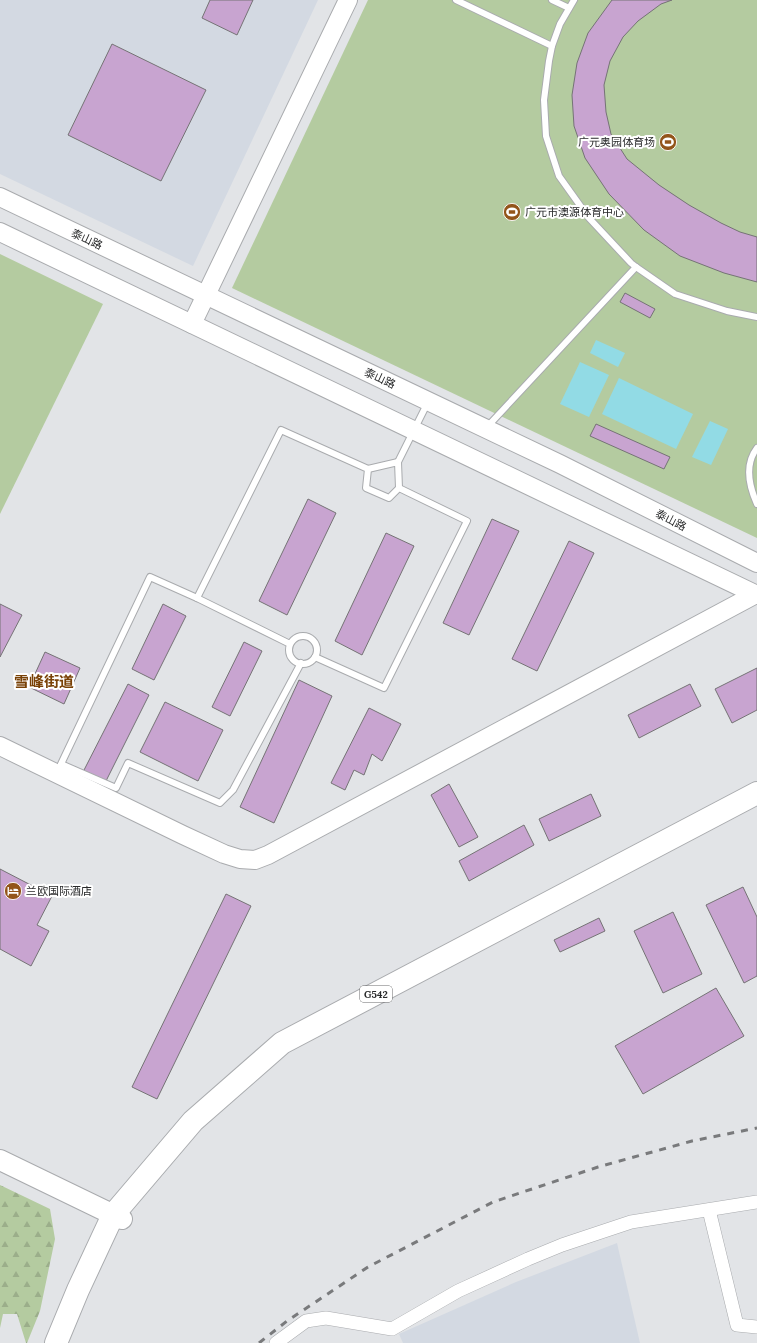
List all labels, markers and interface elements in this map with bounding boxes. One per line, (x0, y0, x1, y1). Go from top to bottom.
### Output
sports icon: 广元奥园体育场 (658, 132, 678, 152)
place label: 广元奥园体育场 (578, 135, 655, 149)
sports icon: 广元市澳源体育中心 (502, 202, 522, 222)
place label: 广元市澳源体育中心 (525, 205, 624, 219)
street label: 泰山路 (69, 226, 105, 252)
street label: 泰山路 (362, 365, 398, 391)
street label: 泰山路 (653, 506, 689, 534)
district label: 雪峰街道 (14, 672, 74, 691)
hotel icon: 兰欧国际酒店 (3, 881, 23, 901)
place label: 兰欧国际酒店 (26, 884, 92, 898)
road number: G542 (360, 986, 392, 1002)

